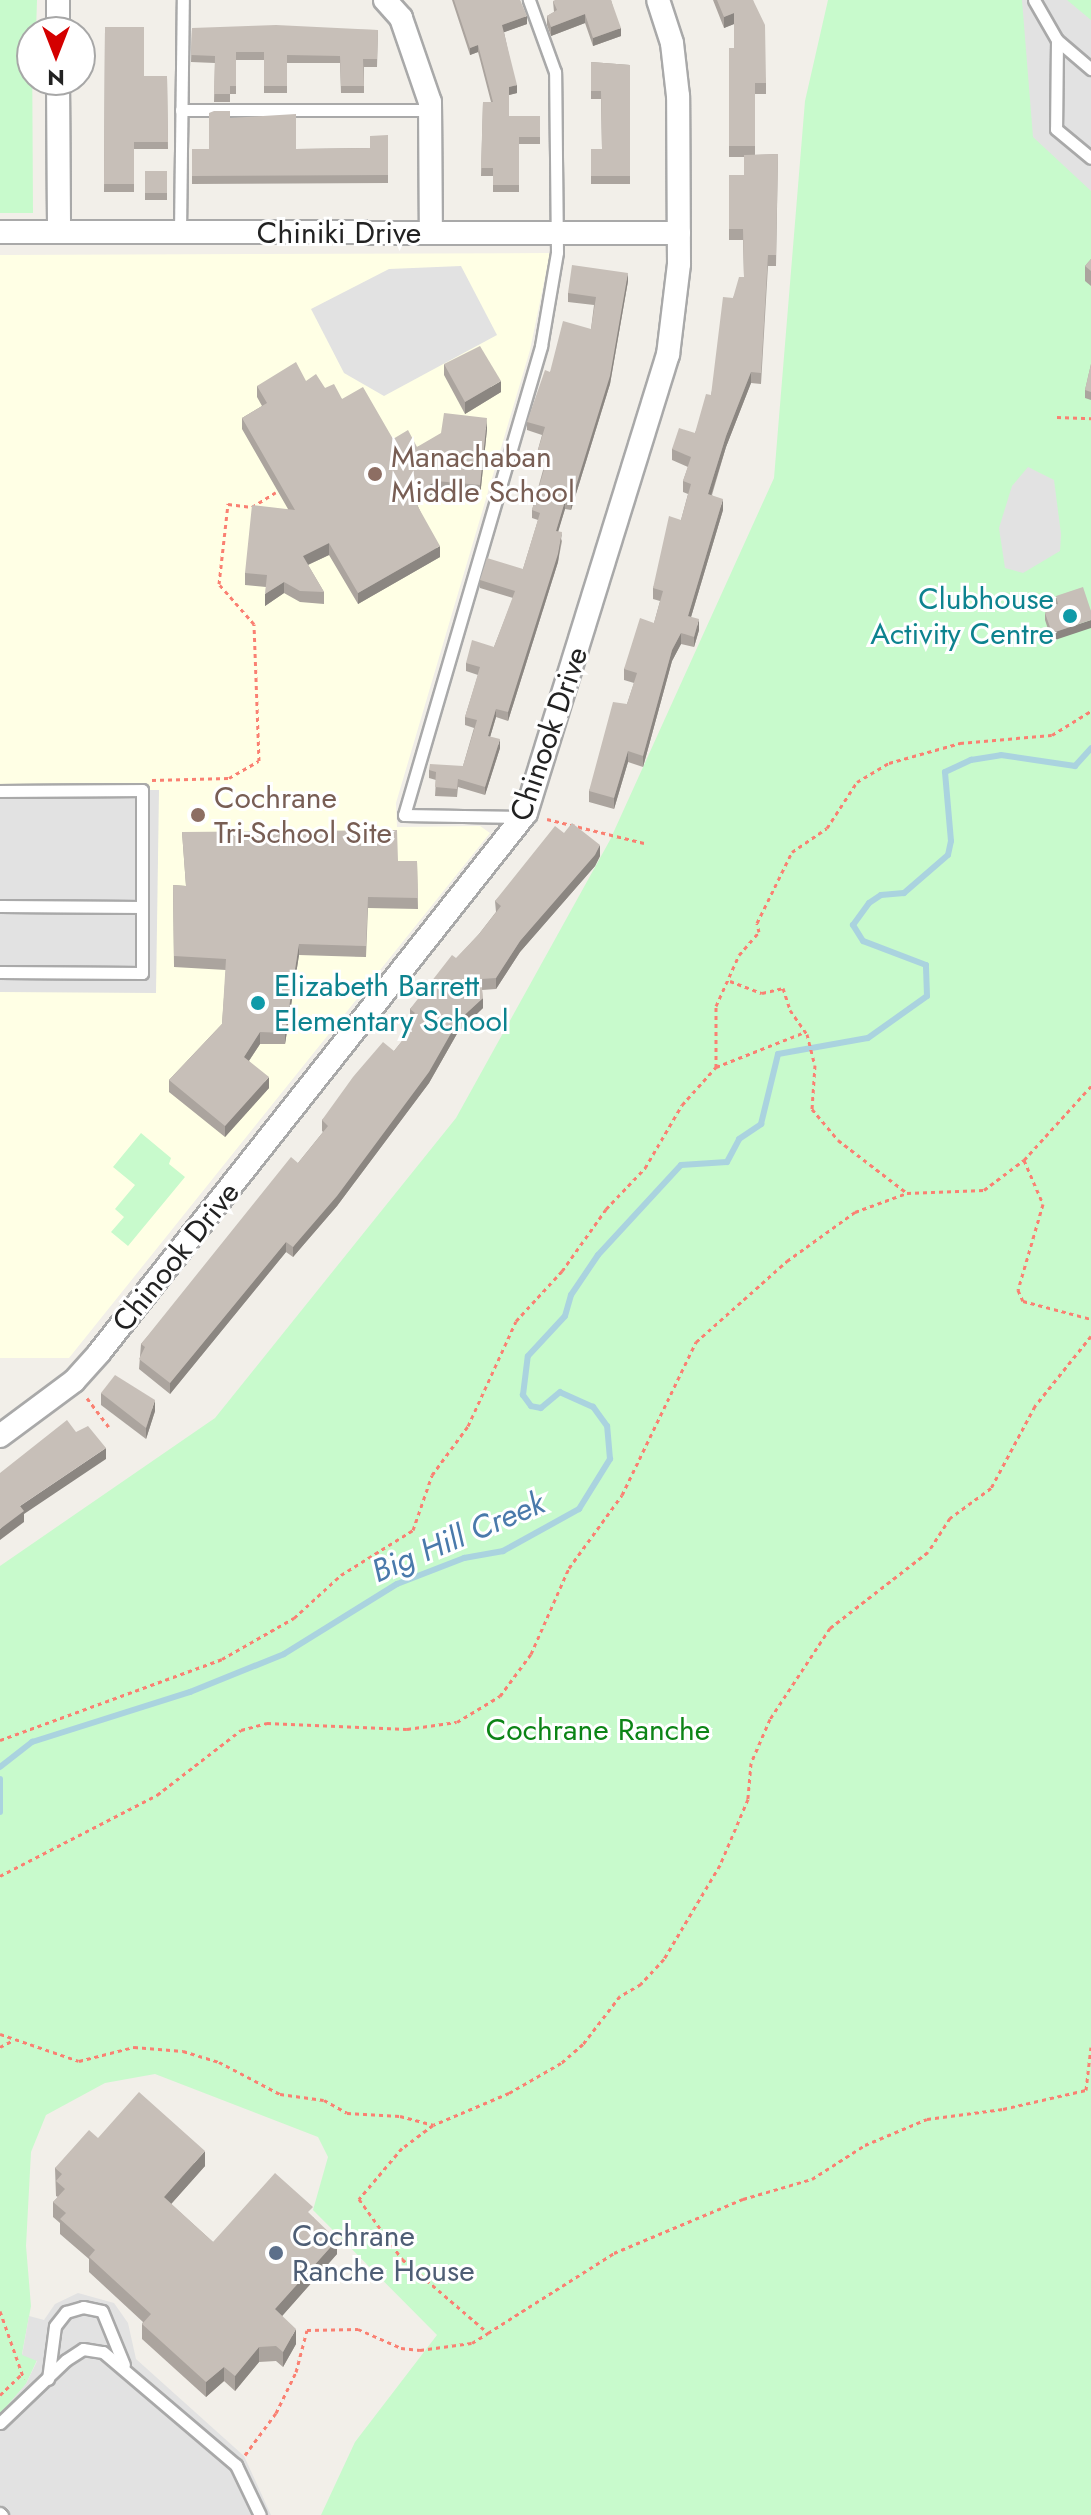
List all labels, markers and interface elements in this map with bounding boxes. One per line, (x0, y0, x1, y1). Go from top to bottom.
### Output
north arrow (16, 16, 96, 96)
text: N (47, 62, 65, 94)
street label: Chiniki Drive (257, 215, 421, 251)
place label: Manachaban Middle School (391, 439, 575, 510)
marker: Manachaban Middle School (366, 465, 384, 483)
place label: Clubhouse Activity Centre (870, 581, 1054, 652)
marker: Clubhouse Activity Centre (1061, 607, 1079, 625)
street label: Chinook Drive (502, 642, 596, 826)
place label: Cochrane Tri-School Site (214, 780, 392, 850)
marker: Cochrane Tri-School Site (189, 806, 207, 824)
place label: Elizabeth Barrett Elementary School (274, 968, 509, 1038)
marker: Elizabeth Barrett Elementary School (249, 994, 267, 1012)
street label: Chinook Drive (105, 1175, 247, 1339)
water label: Big Hill Creek (366, 1483, 550, 1591)
park label: Cochrane Ranche (486, 1712, 710, 1748)
place label: Cochrane Ranche House (292, 2218, 475, 2288)
marker: Cochrane Ranche House (267, 2244, 285, 2262)

